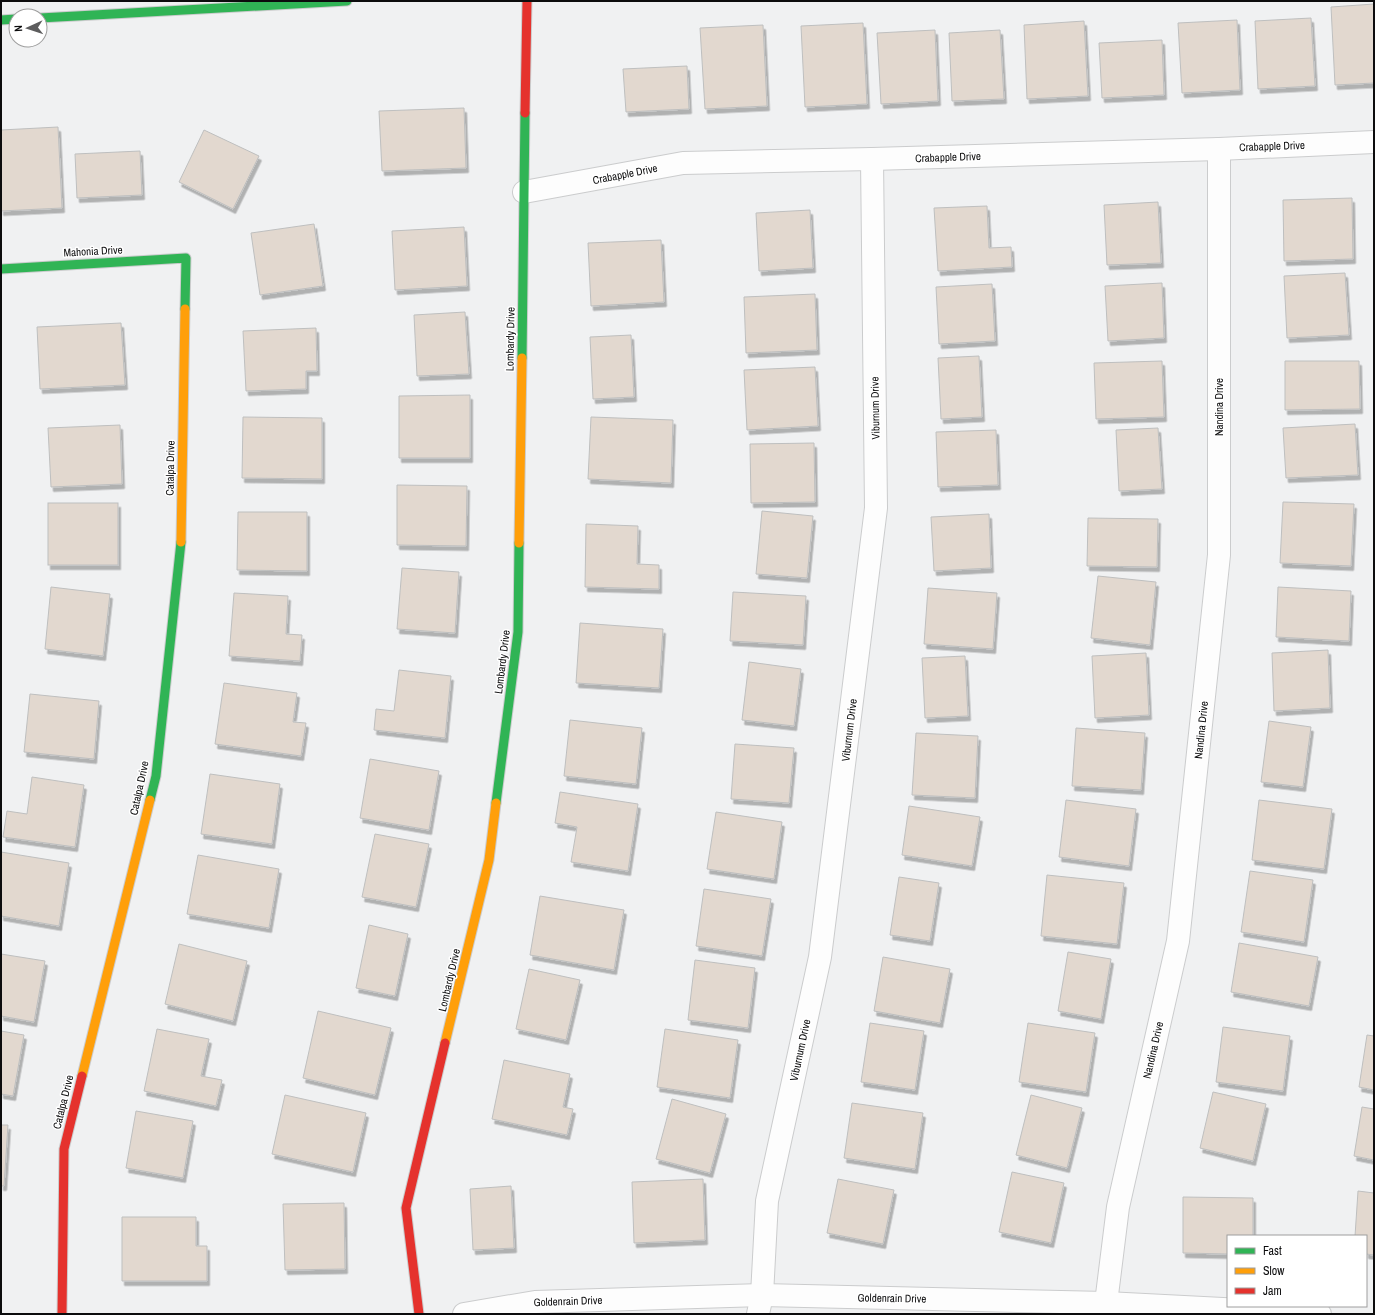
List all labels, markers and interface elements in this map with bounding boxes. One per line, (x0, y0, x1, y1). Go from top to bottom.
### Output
north arrow (8, 8, 48, 48)
text: N (11, 25, 25, 32)
street label: Crabapple Drive (1239, 138, 1305, 154)
street label: Crabapple Drive (915, 149, 981, 165)
street label: Crabapple Drive (591, 161, 659, 187)
street label: Mahonia Drive (63, 242, 123, 260)
street label: Lombardy Drive (502, 307, 518, 371)
street label: Viburnum Drive (867, 376, 883, 440)
street label: Nandina Drive (1212, 378, 1226, 436)
street label: Catalpa Drive (163, 440, 177, 496)
street label: Lombardy Drive (491, 629, 513, 695)
street label: Viburnum Drive (838, 698, 860, 762)
street label: Nandina Drive (1191, 700, 1211, 760)
street label: Catalpa Drive (126, 760, 152, 816)
street label: Lombardy Drive (435, 947, 463, 1013)
street label: Viburnum Drive (787, 1018, 813, 1082)
street label: Nandina Drive (1140, 1020, 1166, 1080)
street label: Catalpa Drive (50, 1074, 76, 1130)
legend (1227, 1235, 1367, 1307)
text: Fast (1263, 1243, 1282, 1259)
text: Slow (1263, 1263, 1285, 1279)
text: Jam (1263, 1283, 1282, 1299)
street label: Goldenrain Drive (858, 1290, 926, 1306)
street label: Goldenrain Drive (533, 1293, 603, 1309)

